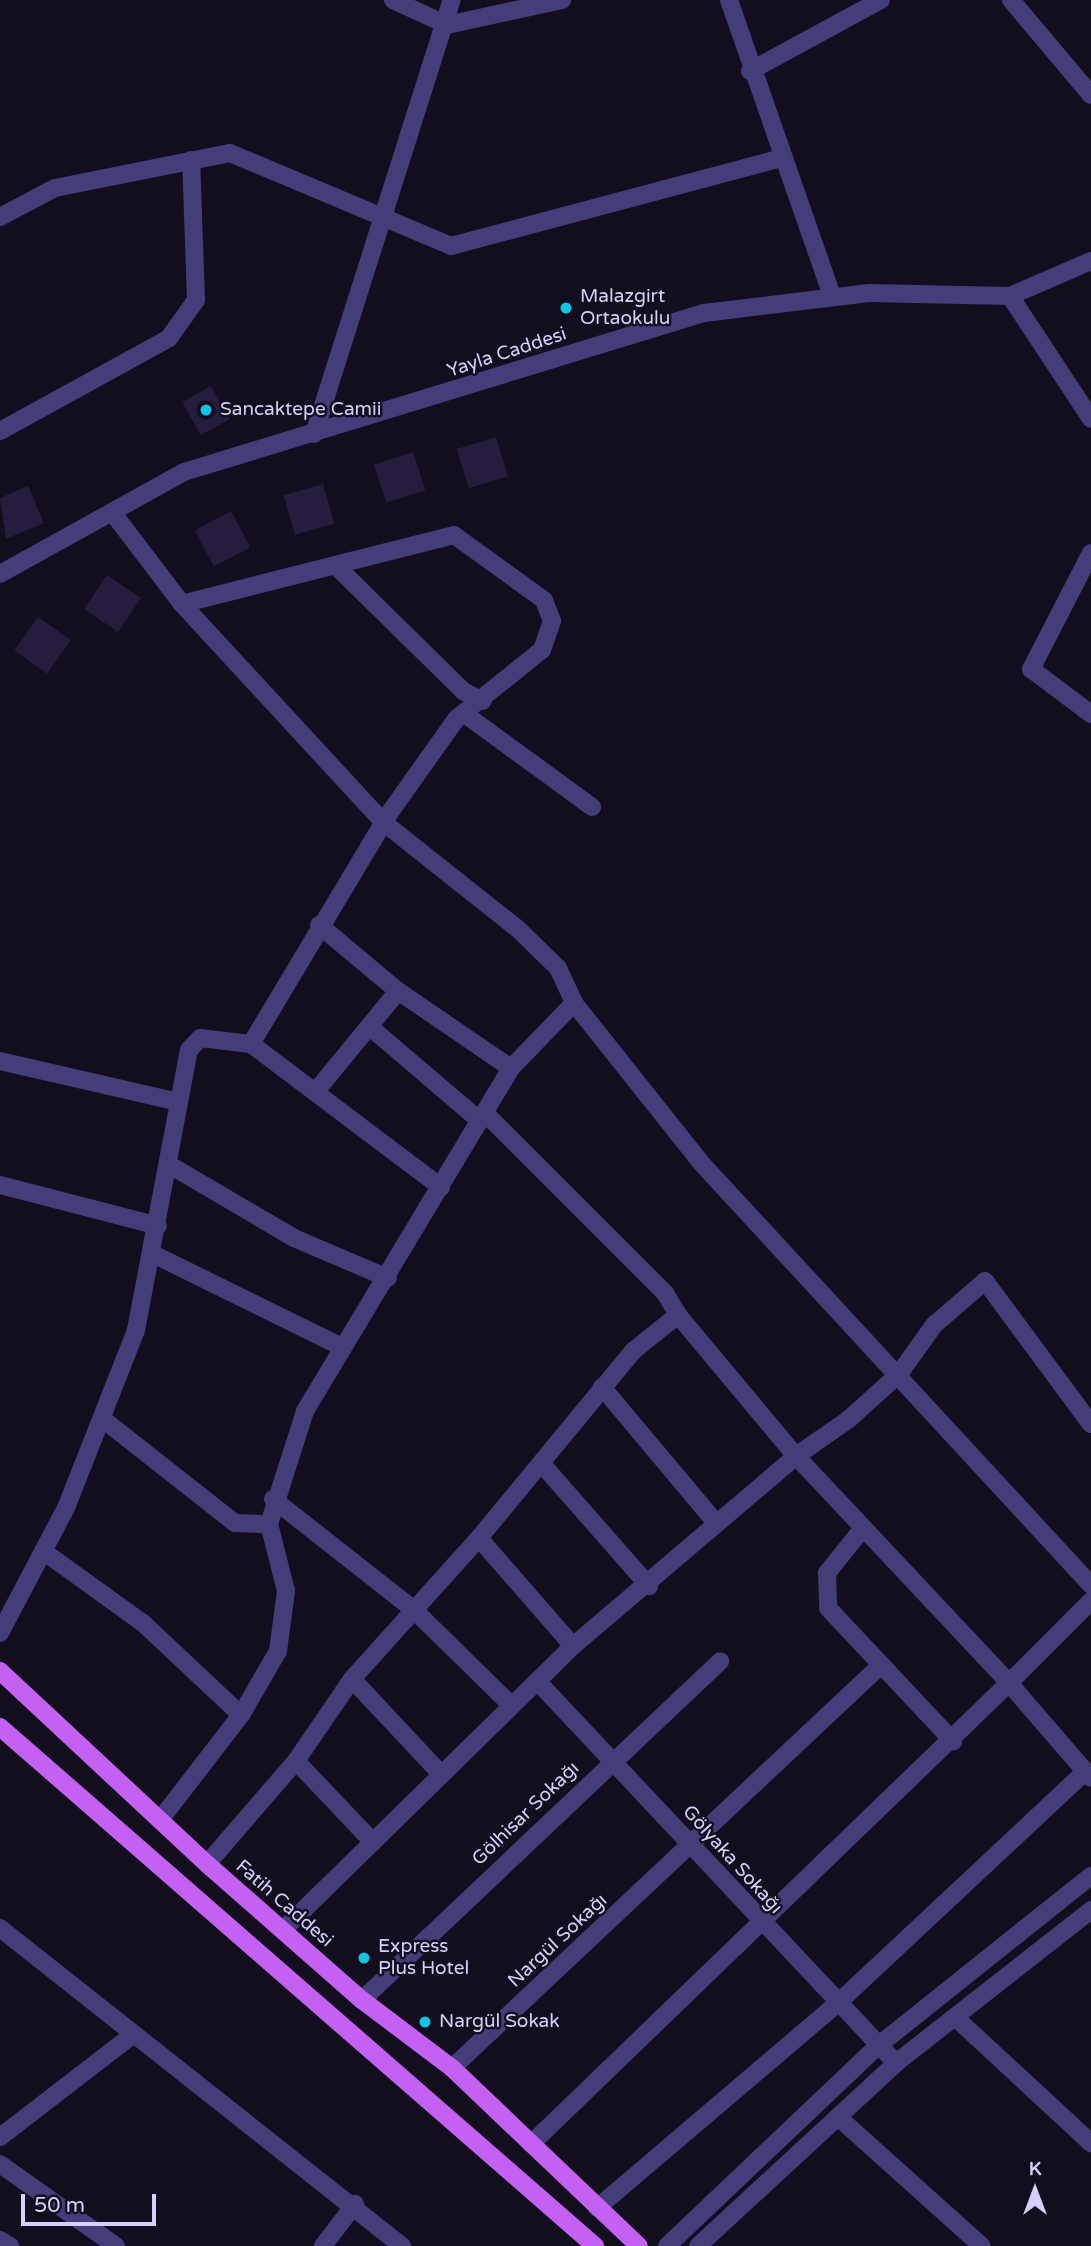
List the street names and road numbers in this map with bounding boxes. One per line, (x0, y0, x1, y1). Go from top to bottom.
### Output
street label: Yayla Caddesi (444, 323, 570, 383)
street label: Gölhisar Sokağı (468, 1757, 584, 1871)
street label: Gölyaka Sokağı (677, 1801, 787, 1919)
street label: Fatih Caddesi (231, 1856, 337, 1952)
street label: Nargül Sokağı (504, 1889, 612, 1993)

